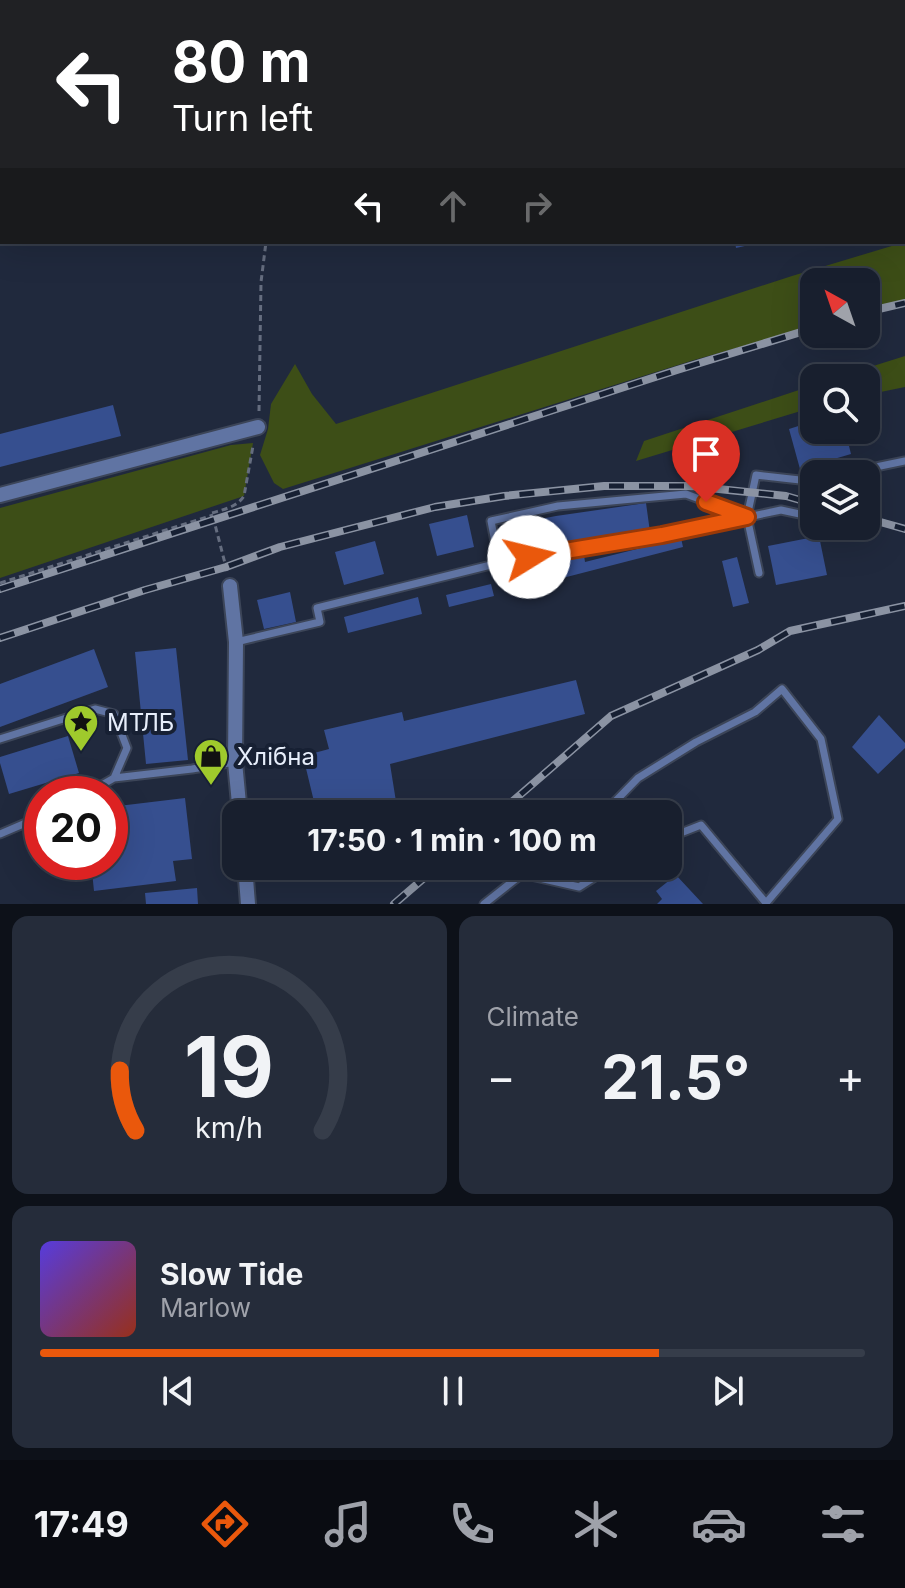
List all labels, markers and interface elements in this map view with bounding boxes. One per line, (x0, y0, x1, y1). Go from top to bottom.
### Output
text: 80 m (172, 28, 311, 96)
icon: left (40, 32, 144, 136)
text: Turn left (172, 96, 313, 140)
icon: left (347, 184, 391, 228)
icon: ahead (431, 184, 475, 228)
icon: right (515, 184, 559, 228)
north arrow (800, 268, 880, 348)
map controls (800, 268, 880, 540)
button: search (800, 364, 880, 444)
pin (672, 420, 740, 502)
icon: arrive (684, 432, 728, 476)
button: layers (800, 460, 880, 540)
position arrow (487, 515, 571, 599)
place icon: МТЛБ (62, 703, 100, 753)
place label: МТЛБ (107, 708, 174, 737)
shop icon: Хлібна (192, 737, 230, 787)
place label: Хлібна (237, 742, 315, 771)
speed limit sign: 20 (24, 776, 128, 880)
text: 17:50 · 1 min · 100 m (307, 822, 597, 858)
text: Climate (487, 1001, 579, 1032)
text: 19 (184, 1016, 274, 1117)
text: 21.5° (601, 1041, 750, 1113)
text: − (487, 1050, 516, 1104)
text: + (836, 1050, 865, 1104)
text: km/h (195, 1110, 263, 1145)
text: Slow Tide (160, 1256, 303, 1292)
text: Marlow (160, 1292, 251, 1323)
icon: previous (156, 1369, 200, 1413)
icon: pause (431, 1369, 475, 1413)
icon: next (706, 1369, 750, 1413)
icon: directions (197, 1496, 253, 1552)
icon: music (320, 1496, 376, 1552)
icon: phone (444, 1496, 500, 1552)
icon: climate (568, 1496, 624, 1552)
icon: car (691, 1496, 747, 1552)
icon: filters (815, 1496, 871, 1552)
text: 17:49 (34, 1502, 129, 1546)

